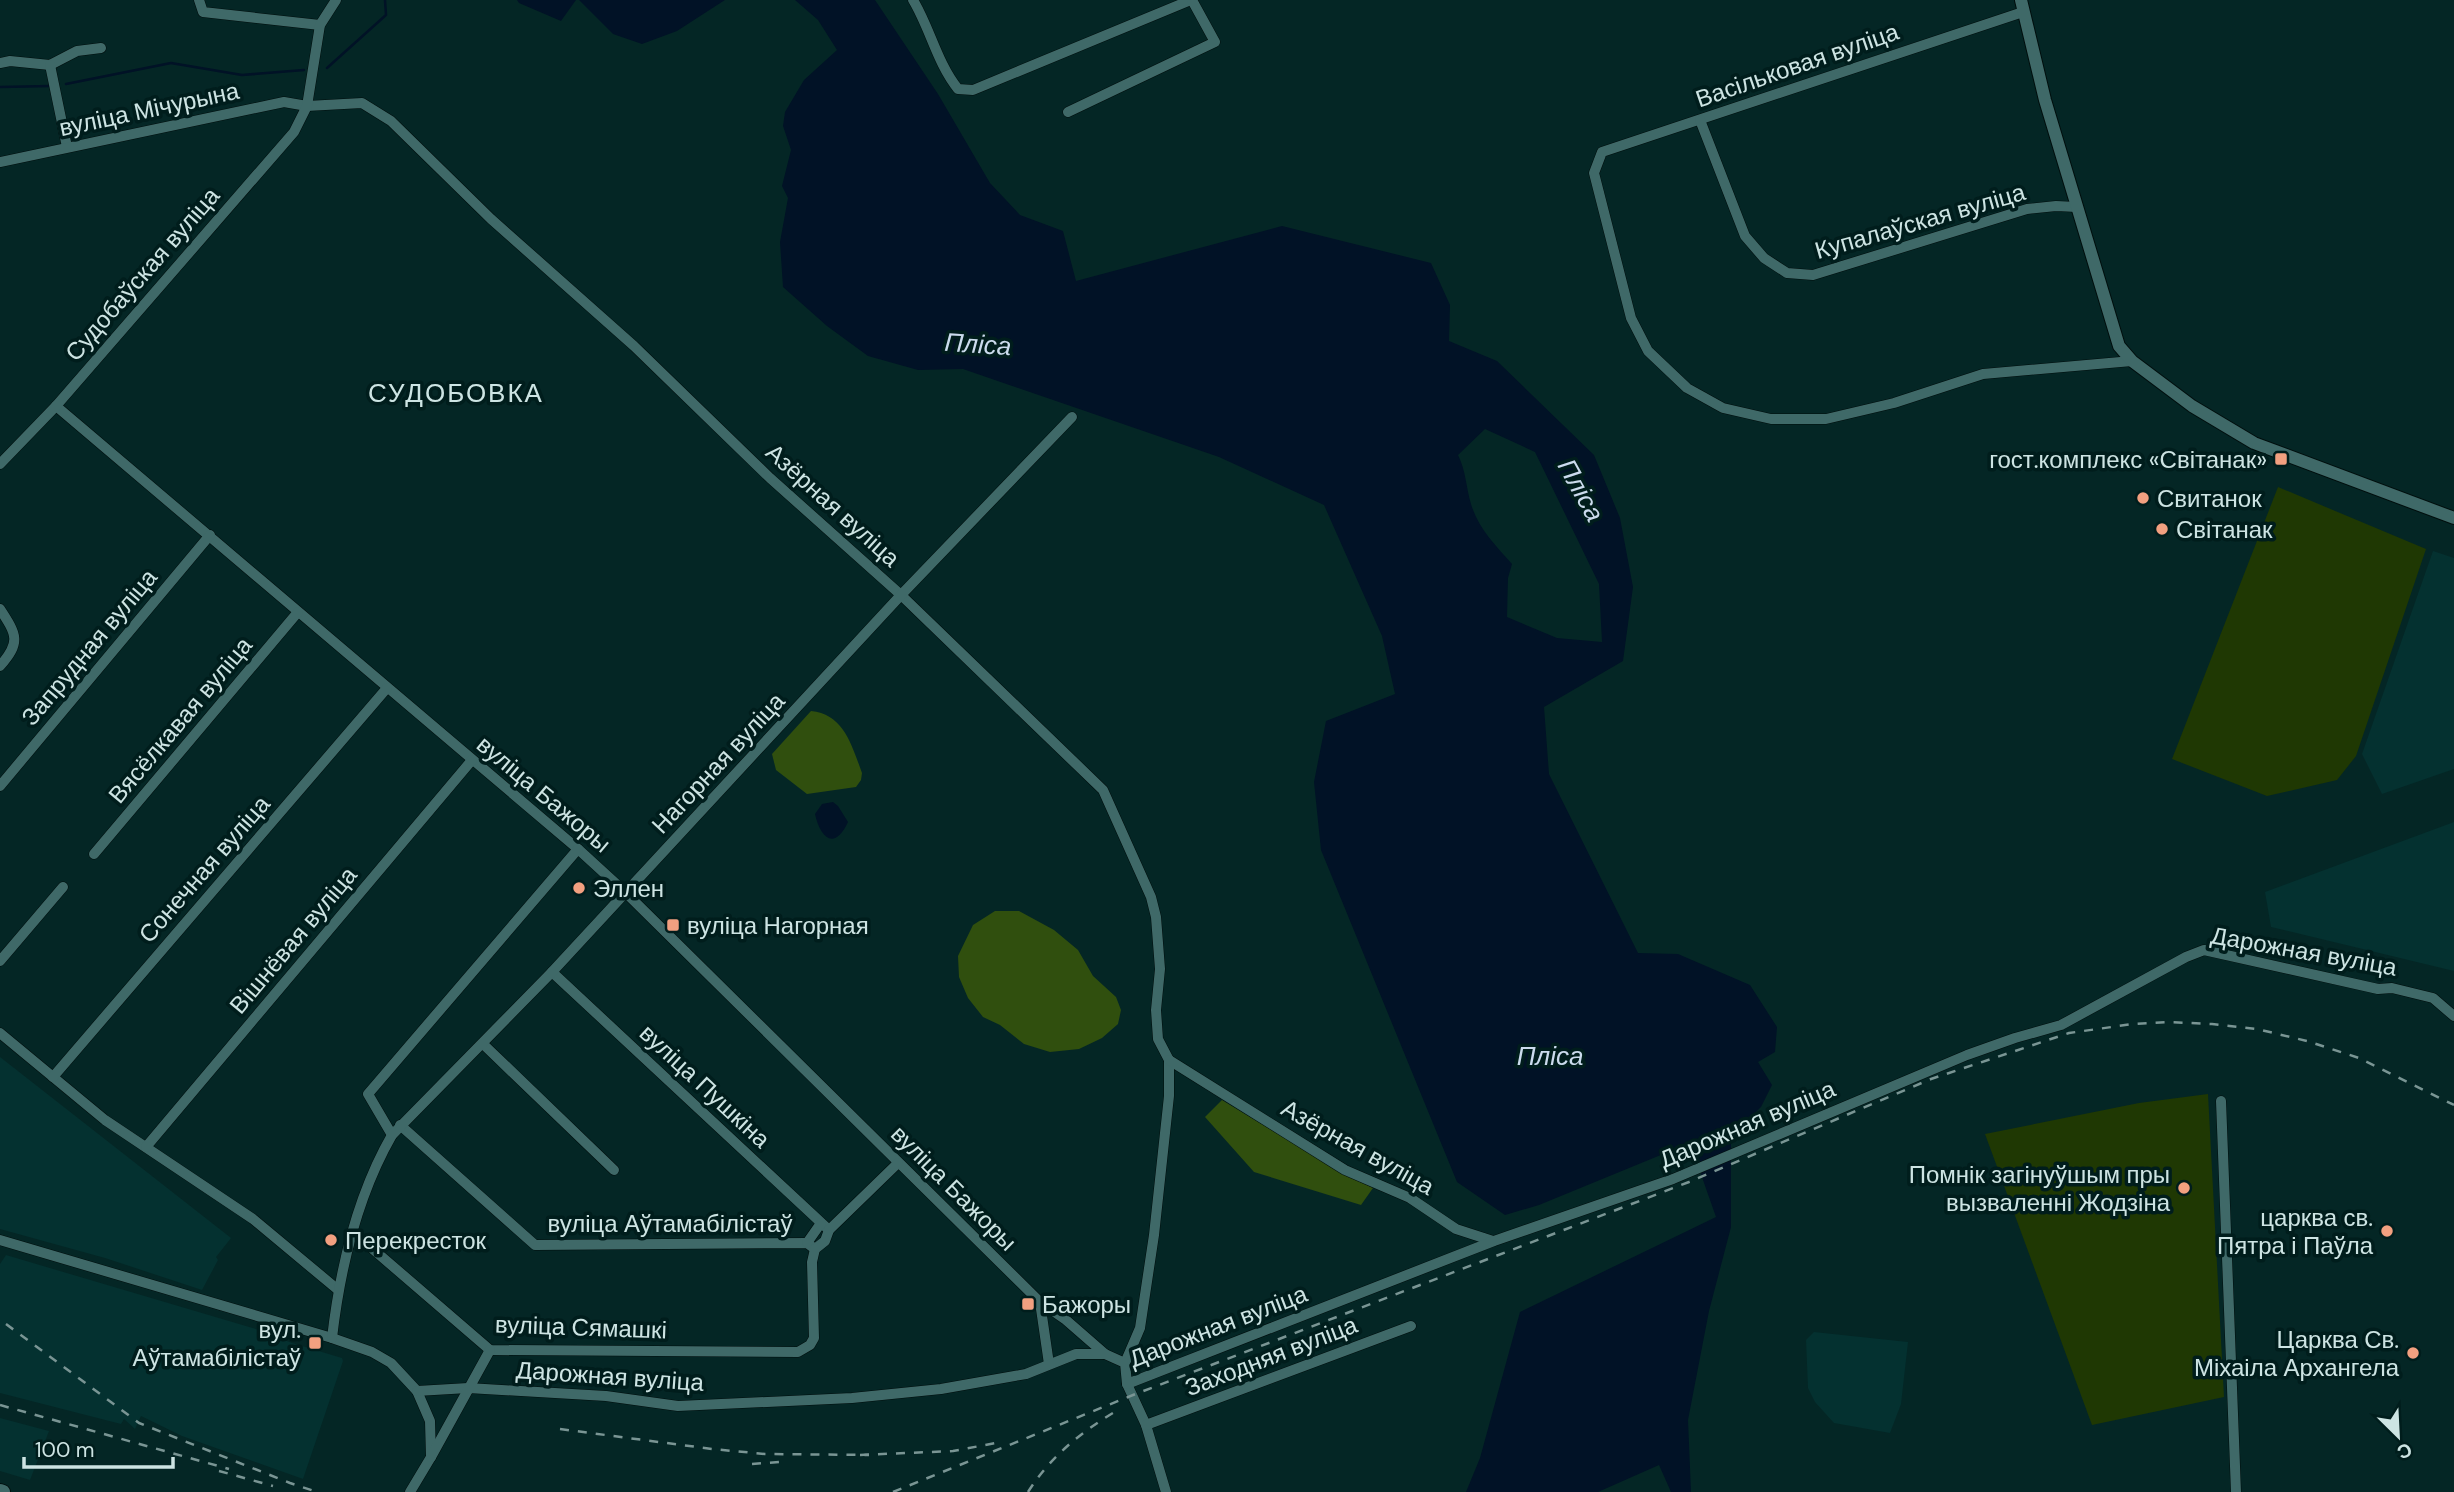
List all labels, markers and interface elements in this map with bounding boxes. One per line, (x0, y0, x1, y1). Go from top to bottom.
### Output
street label: Васільковая вуліца (1691, 16, 1903, 114)
street label: вуліца Мічурына (56, 75, 242, 143)
street label: Купалаўская вуліца (1811, 176, 2029, 266)
street label: Судобаўская вуліца (58, 180, 226, 367)
water label: Пліса (944, 325, 1012, 363)
district label: СУДОБОВКА (368, 376, 544, 410)
street label: Азёрная вуліца (760, 437, 907, 574)
place label: гост.комплекс «Світанак» (1989, 444, 2267, 475)
marker: гост.комплекс «Світанак» (2273, 451, 2289, 467)
water label: Пліса (1550, 453, 1612, 527)
place label: Свитанок (2157, 483, 2262, 514)
marker: Свитанок (2135, 490, 2151, 506)
place label: Світанак (2176, 514, 2273, 545)
marker: Світанак (2154, 521, 2170, 537)
street label: Запрудная вуліца (14, 562, 164, 732)
street label: Вясёлкавая вуліца (101, 630, 259, 810)
street label: Нагорная вуліца (645, 686, 792, 840)
street label: вуліца Бажоры (471, 729, 617, 859)
street label: Сонечная вуліца (132, 788, 277, 949)
street label: Вішнёвая вуліца (222, 860, 364, 1020)
place label: Эллен (593, 873, 664, 904)
marker: Эллен (571, 880, 587, 896)
place label: вуліца Нагорная (687, 910, 869, 941)
marker: вуліца Нагорная (665, 917, 681, 933)
street label: Дарожная вуліца (2209, 919, 2400, 983)
street label: вуліца Пушкіна (633, 1018, 777, 1155)
water label: Пліса (1517, 1039, 1583, 1073)
street label: Дарожная вуліца (1654, 1073, 1840, 1175)
street label: Азёрная вуліца (1276, 1092, 1440, 1202)
street label: вуліца Бажоры (884, 1118, 1024, 1258)
place label: Помнік загінуўшым пры вызваленні Жодзіна (1909, 1159, 2171, 1218)
marker: Помнік загінуўшым пры вызваленні Жодзіна (2176, 1180, 2192, 1196)
place label: царква св. Пятра і Паўла (2217, 1202, 2374, 1261)
street label: вуліца Аўтамабілістаў (548, 1208, 792, 1239)
marker: царква св. Пятра і Паўла (2379, 1223, 2395, 1239)
place label: Перекресток (345, 1225, 487, 1256)
marker: Перекресток (323, 1232, 339, 1248)
street label: Дарожная вуліца (1125, 1278, 1312, 1374)
place label: Бажоры (1042, 1289, 1131, 1320)
marker: Бажоры (1020, 1296, 1036, 1312)
street label: вуліца Сямашкі (495, 1309, 667, 1345)
street label: Заходняя вуліца (1180, 1309, 1362, 1403)
place label: вул. Аўтамабілістаў (133, 1314, 301, 1373)
place label: Царква Св. Міхаіла Архангела (2194, 1324, 2400, 1383)
marker: вул. Аўтамабілістаў (307, 1335, 323, 1351)
marker: Царква Св. Міхаіла Архангела (2405, 1345, 2421, 1361)
street label: Дарожная вуліца (515, 1354, 706, 1398)
north arrow (2363, 1401, 2433, 1471)
scale bar (24, 1426, 173, 1470)
text: 100 m (35, 1436, 95, 1464)
text: С (2393, 1437, 2416, 1465)

